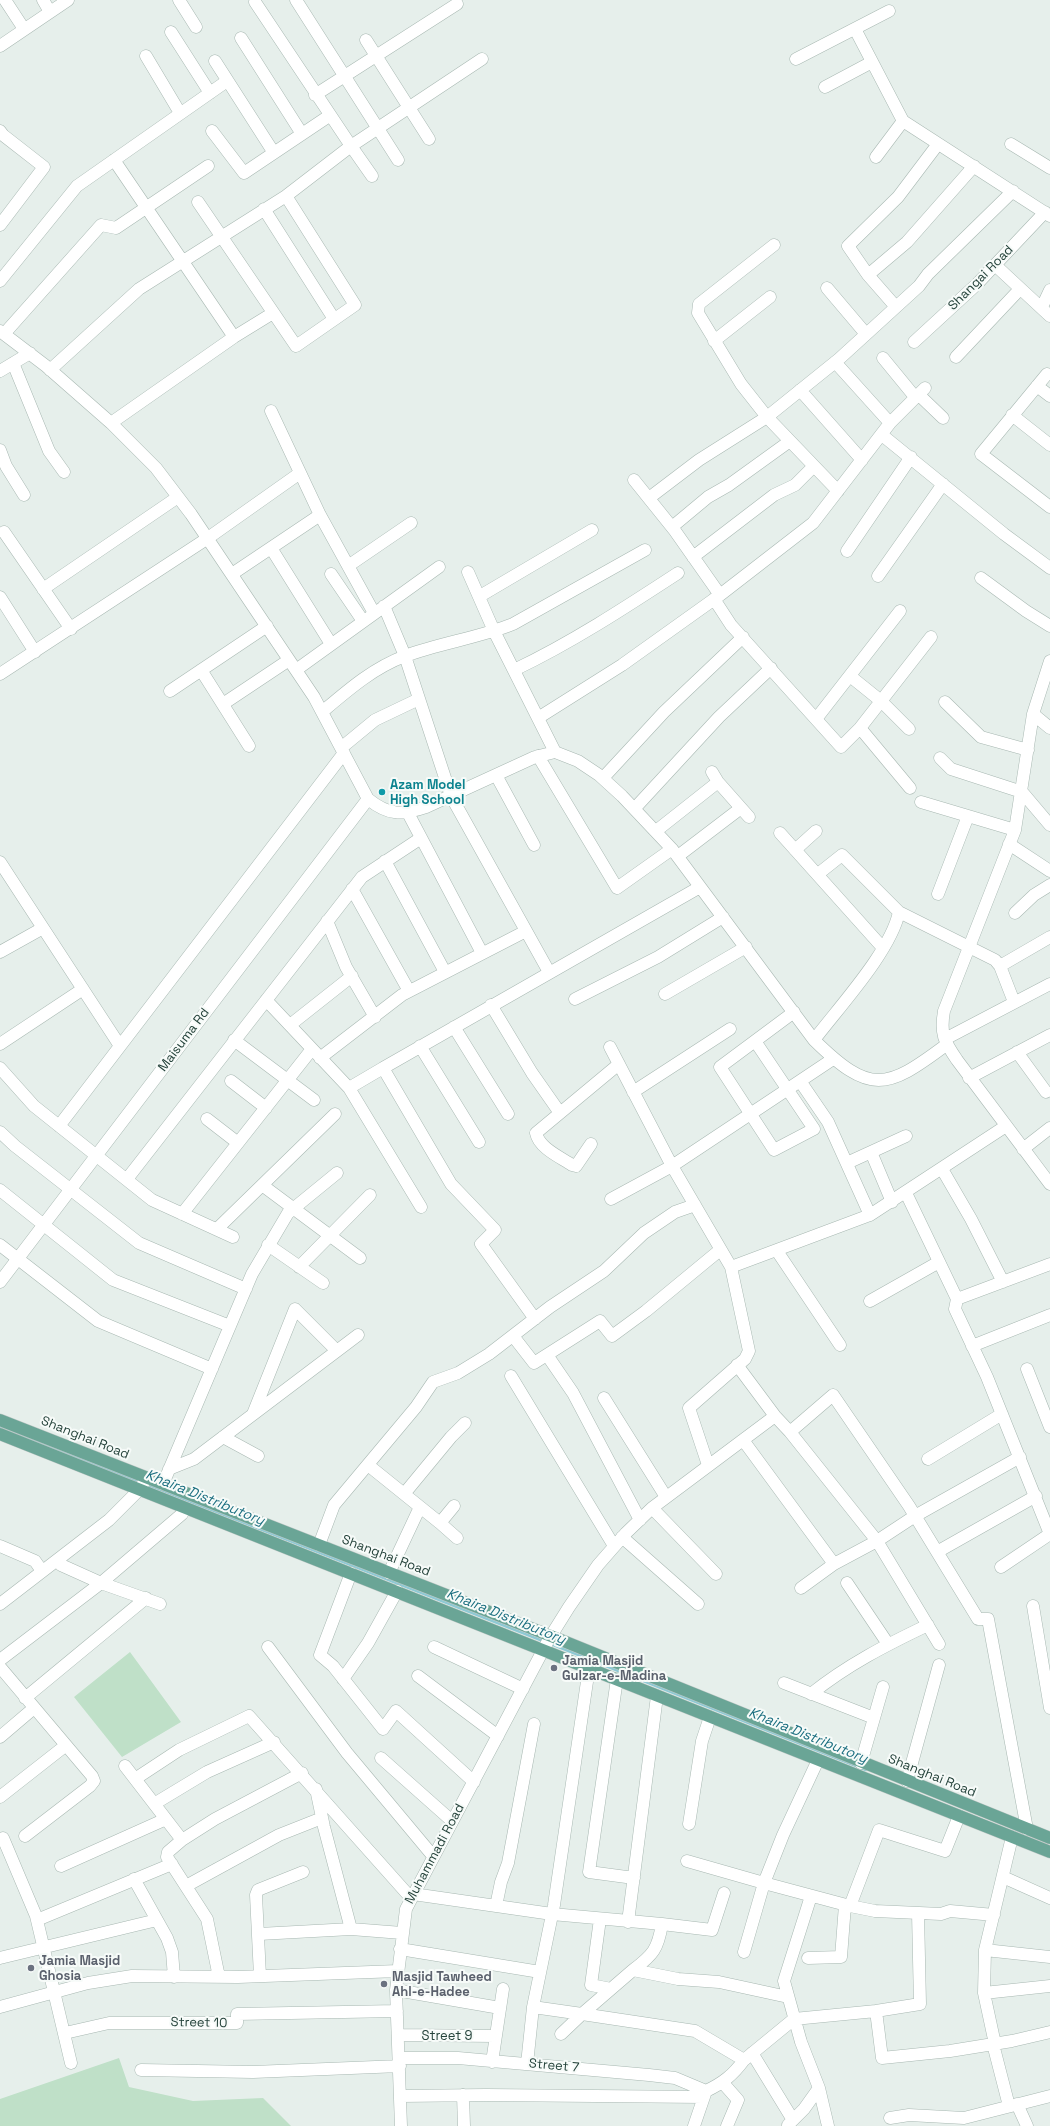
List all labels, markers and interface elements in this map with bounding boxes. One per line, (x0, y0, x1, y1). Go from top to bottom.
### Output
street label: Shangai Road (945, 242, 1017, 314)
place label: Azam Model High School (390, 777, 466, 808)
marker: Azam Model High School (377, 787, 387, 797)
street label: Maisuma Rd (155, 1005, 213, 1075)
street label: Shanghai Road (39, 1413, 131, 1463)
water label: Khaira Distributory (143, 1466, 267, 1530)
street label: Shanghai Road (340, 1532, 432, 1580)
water label: Khaira Distributory (444, 1585, 568, 1649)
place label: Jamia Masjid Gulzar-e-Madina (562, 1653, 666, 1684)
marker: Jamia Masjid Gulzar-e-Madina (549, 1663, 559, 1673)
water label: Khaira Distributory (746, 1704, 870, 1768)
street label: Shanghai Road (886, 1751, 978, 1801)
street label: Muhammadi Road (402, 1801, 468, 1907)
place label: Jamia Masjid Ghosia (39, 1953, 120, 1984)
marker: Jamia Masjid Ghosia (26, 1963, 36, 1973)
place label: Masjid Tawheed Ahl-e-Hadee (392, 1969, 492, 2000)
marker: Masjid Tawheed Ahl-e-Hadee (379, 1979, 389, 1989)
street label: Street 10 (170, 2015, 228, 2031)
street label: Street 9 (421, 2028, 473, 2044)
street label: Street 7 (528, 2056, 580, 2076)

